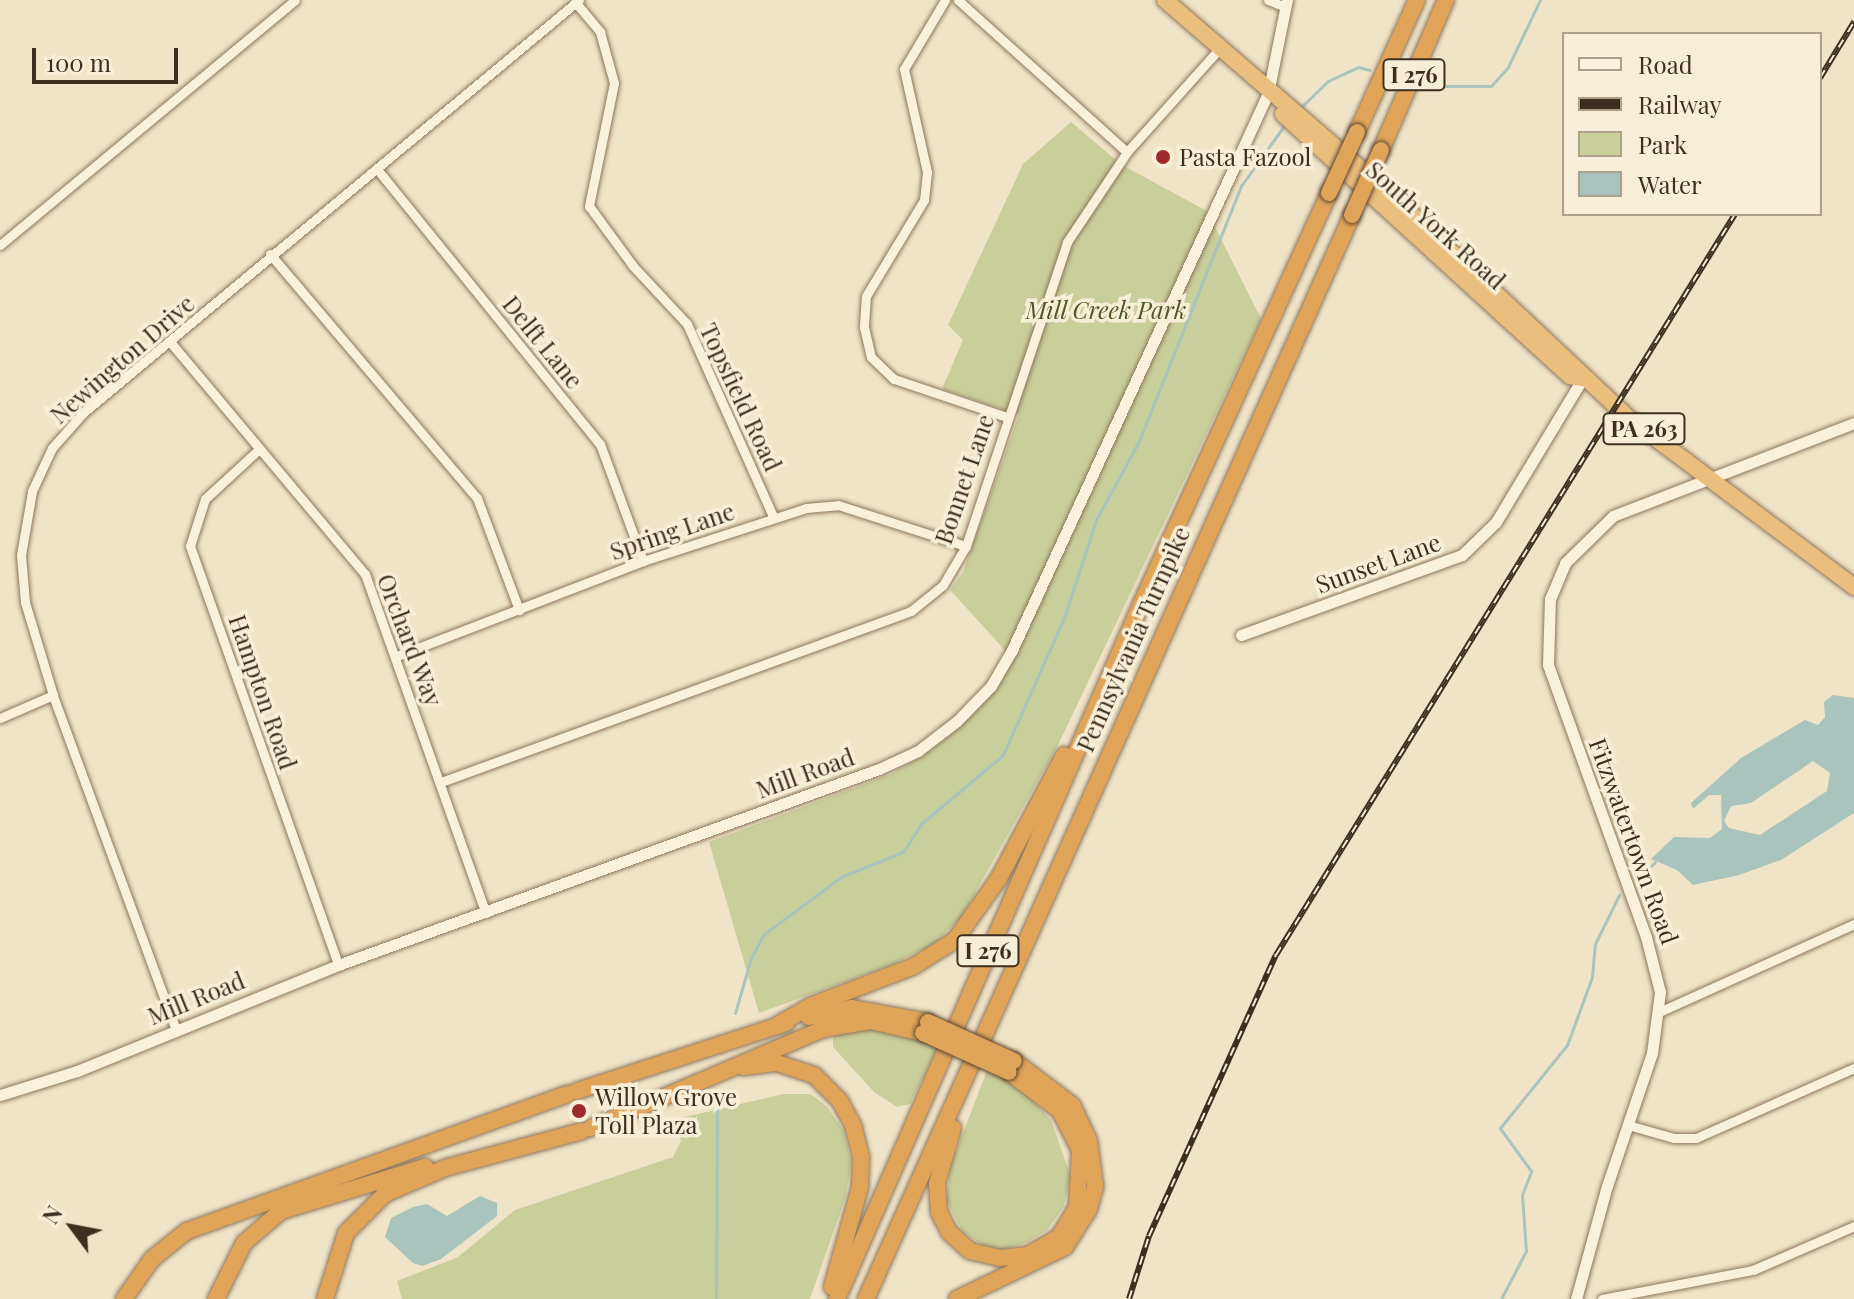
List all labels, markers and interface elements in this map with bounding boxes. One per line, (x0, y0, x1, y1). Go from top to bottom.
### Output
scale bar (36, 32, 182, 82)
legend (1562, 32, 1822, 216)
text: 100 m (46, 46, 111, 78)
text: Road (1638, 48, 1693, 80)
road number: I 276 (1382, 57, 1446, 93)
text: Railway (1638, 88, 1722, 120)
text: Park (1638, 128, 1687, 160)
place label: Pasta Fazool (1179, 143, 1312, 171)
marker: Pasta Fazool (1154, 148, 1172, 166)
street label: South York Road (1360, 155, 1512, 295)
text: Water (1638, 168, 1702, 200)
street label: Newington Drive (44, 289, 200, 429)
street label: Delft Lane (497, 290, 589, 394)
park label: Mill Creek Park (1025, 296, 1187, 324)
street label: Topsfield Road (694, 318, 788, 476)
street label: Bonnet Lane (928, 410, 1000, 548)
road number: PA 263 (1602, 411, 1686, 447)
street label: Spring Lane (606, 496, 738, 566)
street label: Pennsylvania Turnpike (1070, 522, 1196, 756)
street label: Sunset Lane (1311, 527, 1445, 599)
street label: Orchard Way (371, 569, 449, 711)
street label: Hampton Road (223, 611, 303, 773)
street label: Fitzwatertown Road (1583, 734, 1685, 948)
street label: Mill Road (752, 742, 858, 804)
road number: I 276 (956, 933, 1020, 969)
street label: Mill Road (143, 965, 249, 1031)
place label: Willow Grove Toll Plaza (595, 1083, 738, 1139)
marker: Willow Grove Toll Plaza (570, 1102, 588, 1120)
north arrow (32, 1187, 112, 1267)
text: N (35, 1200, 69, 1229)

